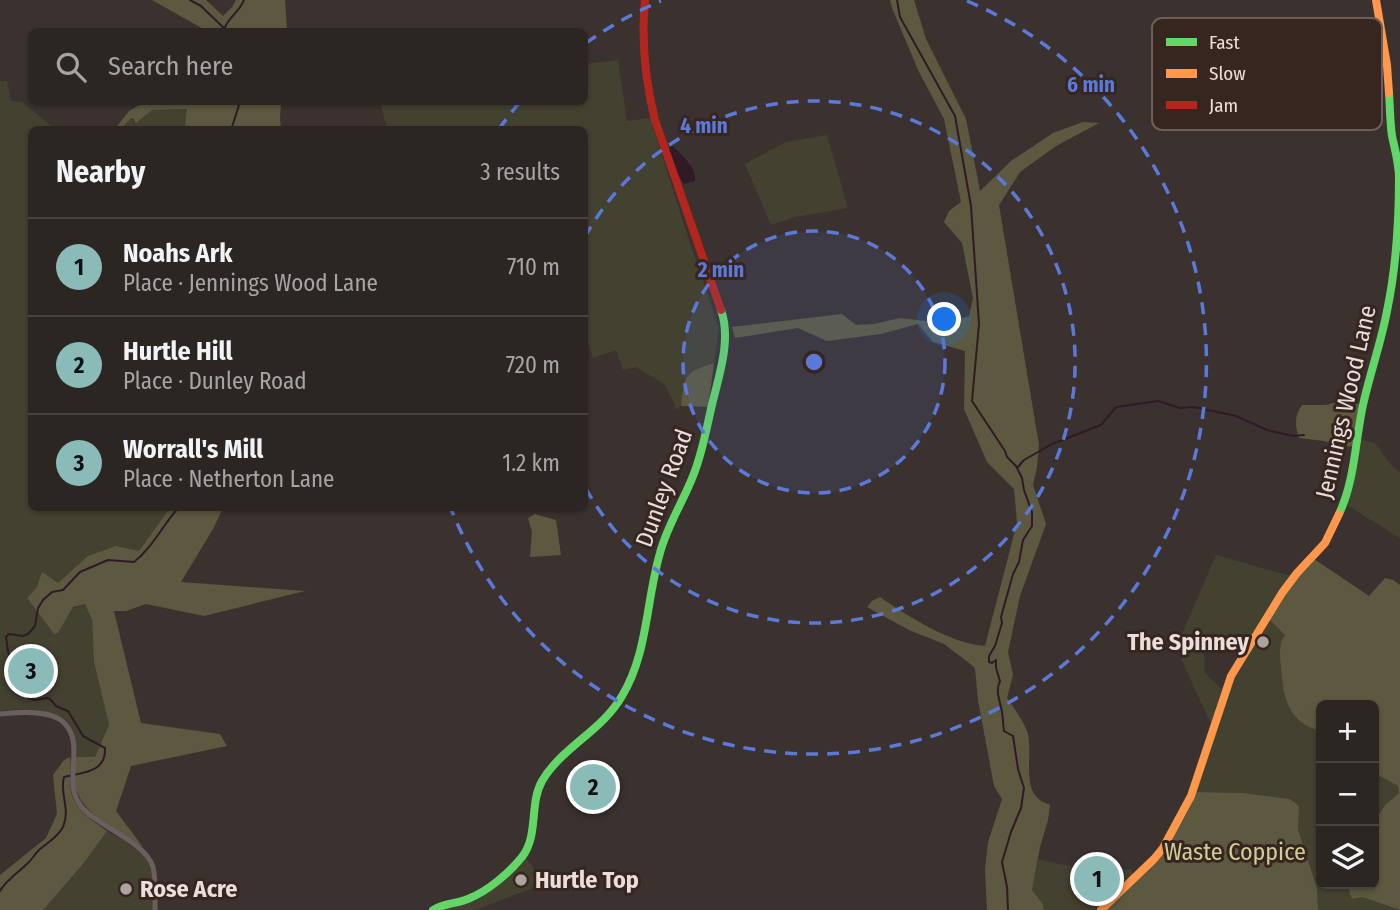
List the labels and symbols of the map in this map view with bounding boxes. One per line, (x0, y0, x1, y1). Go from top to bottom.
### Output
legend (1152, 18, 1382, 130)
text: Fast (1209, 31, 1240, 54)
text: Slow (1209, 62, 1246, 85)
text: 6 min (1067, 72, 1115, 98)
text: Jam (1209, 94, 1238, 117)
text: 4 min (680, 113, 728, 139)
text: 2 min (697, 257, 744, 283)
your location (927, 302, 961, 336)
street label: Jennings Wood Lane (1310, 303, 1382, 501)
centre of rings (802, 350, 826, 374)
street label: Dunley Road (630, 425, 698, 551)
place label: The Spinney (1127, 628, 1250, 656)
marker: The Spinney (1255, 634, 1271, 650)
pin: 3 (8, 645, 54, 697)
pin: 2 (570, 761, 616, 813)
park label: Waste Coppice (1164, 838, 1306, 866)
pin: 1 (1074, 853, 1120, 905)
place label: Hurtle Top (535, 866, 639, 894)
marker: Hurtle Top (513, 872, 529, 888)
place label: Rose Acre (140, 875, 237, 903)
marker: Rose Acre (118, 881, 134, 897)

